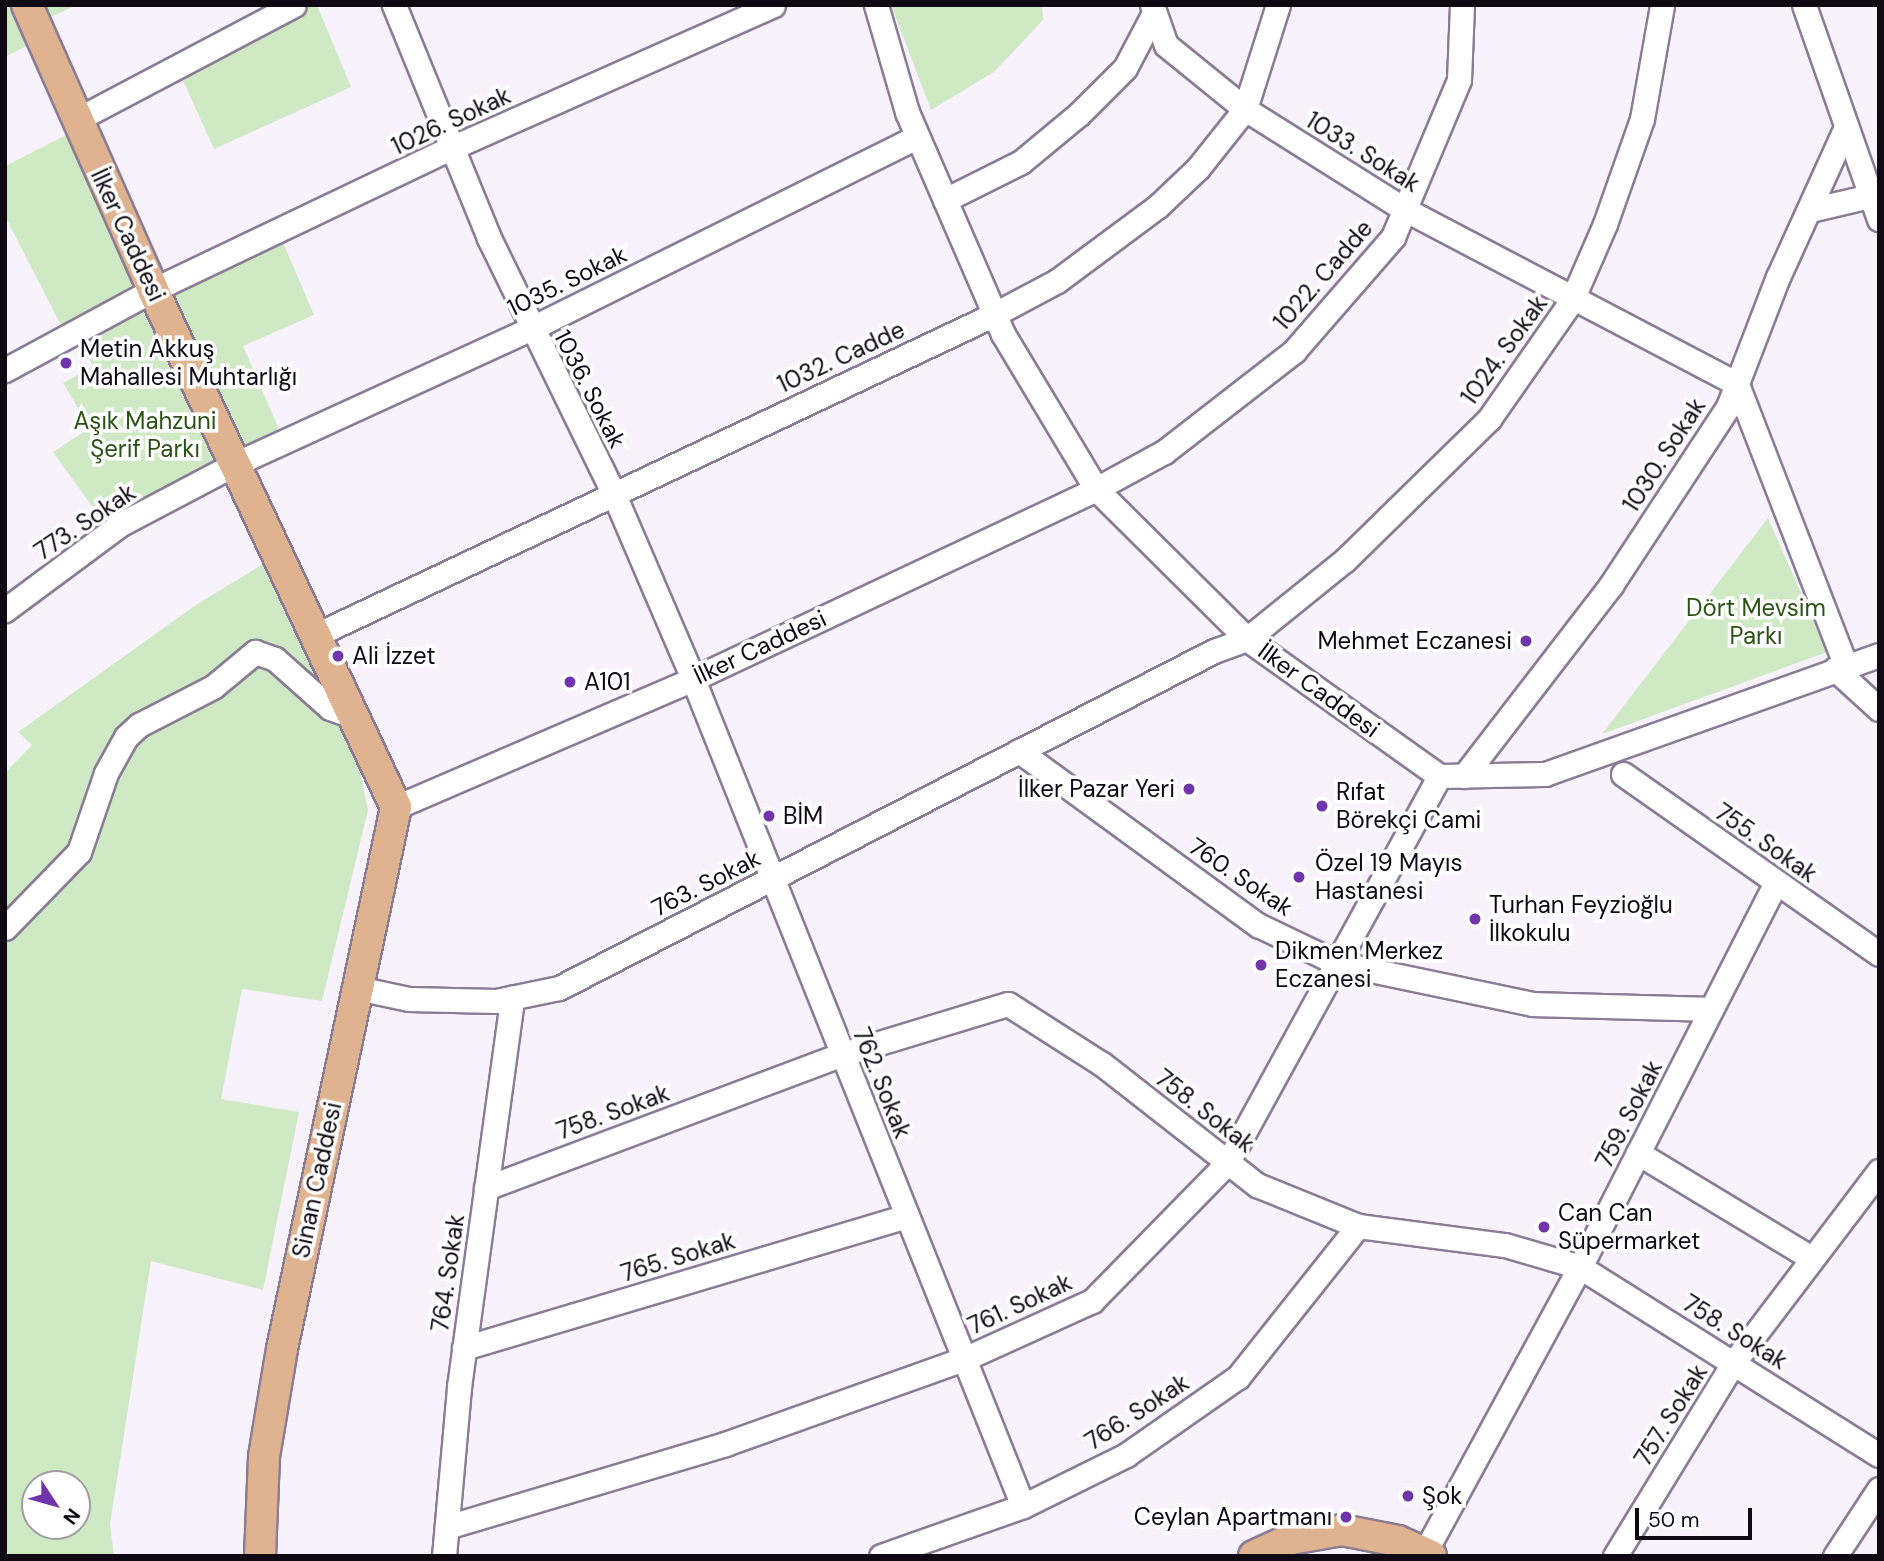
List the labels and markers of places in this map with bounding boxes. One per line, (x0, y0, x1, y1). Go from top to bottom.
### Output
place label: Metin Akkuş Mahallesi Muhtarlığı (80, 335, 297, 391)
marker: Metin Akkuş Mahallesi Muhtarlığı (58, 355, 74, 371)
place label: Mehmet Eczanesi (1317, 627, 1512, 655)
marker: Mehmet Eczanesi (1518, 633, 1534, 649)
place label: Ali İzzet (352, 642, 436, 670)
marker: Ali İzzet (330, 648, 346, 664)
place label: A101 (584, 668, 631, 696)
marker: A101 (562, 674, 578, 690)
place label: İlker Pazar Yeri (1018, 775, 1175, 803)
place label: Rıfat Börekçi Cami (1336, 778, 1481, 834)
marker: İlker Pazar Yeri (1181, 781, 1197, 797)
marker: Rıfat Börekçi Cami (1314, 798, 1330, 814)
place label: BİM (783, 802, 823, 830)
marker: BİM (761, 808, 777, 824)
place label: Özel 19 Mayıs Hastanesi (1315, 849, 1463, 905)
marker: Özel 19 Mayıs Hastanesi (1289, 867, 1309, 887)
place label: Turhan Feyzioğlu İlkokulu (1489, 891, 1673, 947)
marker: Turhan Feyzioğlu İlkokulu (1467, 911, 1483, 927)
place label: Dikmen Merkez Eczanesi (1275, 937, 1443, 993)
marker: Dikmen Merkez Eczanesi (1253, 957, 1269, 973)
place label: Can Can Süpermarket (1558, 1199, 1700, 1255)
marker: Can Can Süpermarket (1536, 1219, 1552, 1235)
place label: Şok (1422, 1482, 1462, 1510)
marker: Şok (1400, 1488, 1416, 1504)
place label: Ceylan Apartmanı (1134, 1503, 1332, 1531)
marker: Ceylan Apartmanı (1338, 1509, 1354, 1525)

